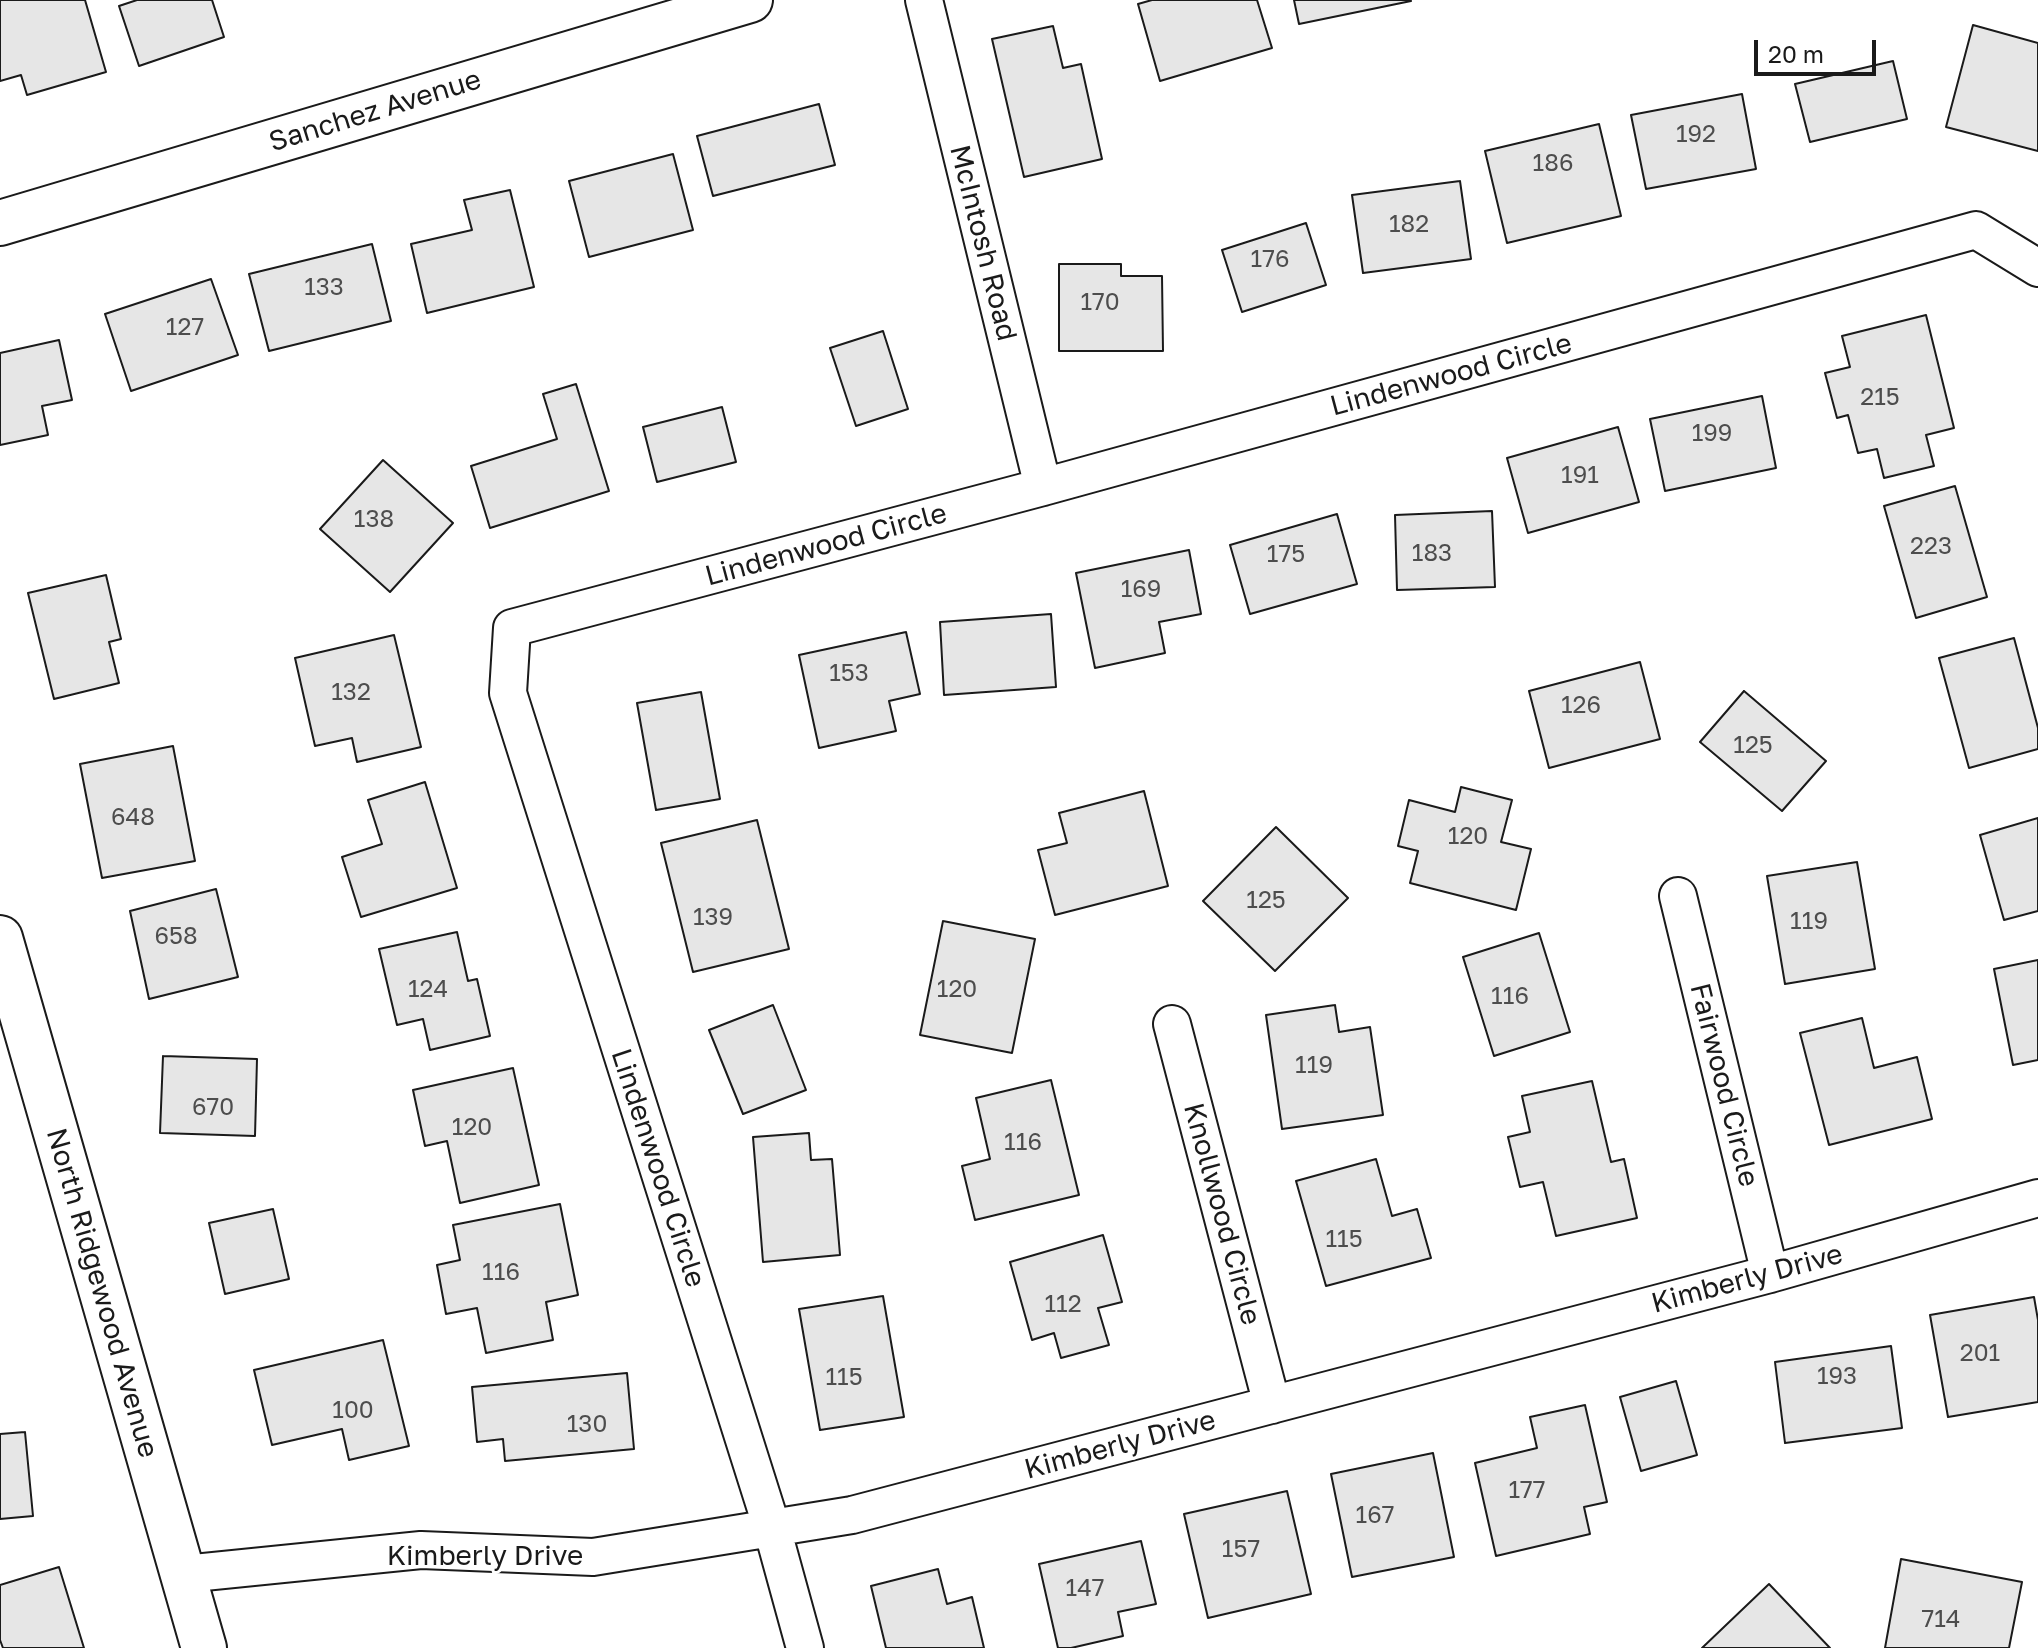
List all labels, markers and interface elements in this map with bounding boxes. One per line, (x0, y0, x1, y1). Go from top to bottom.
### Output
scale bar (1758, 24, 1880, 74)
text: 20 m (1768, 39, 1824, 68)
street label: Sanchez Avenue (265, 63, 485, 159)
house number: 192 (1676, 120, 1716, 148)
street label: McIntosh Road (942, 142, 1024, 344)
house number: 186 (1533, 149, 1573, 177)
house number: 182 (1389, 210, 1429, 238)
house number: 176 (1251, 245, 1289, 273)
house number: 133 (304, 273, 344, 301)
house number: 170 (1080, 288, 1120, 316)
house number: 127 (166, 313, 204, 341)
street label: Lindenwood Circle (1327, 327, 1575, 423)
house number: 215 (1860, 383, 1900, 411)
house number: 199 (1692, 419, 1732, 447)
house number: 191 (1561, 461, 1599, 489)
street label: Lindenwood Circle (702, 497, 950, 593)
house number: 138 (354, 505, 394, 533)
house number: 223 (1910, 532, 1952, 560)
house number: 183 (1412, 539, 1452, 567)
house number: 175 (1267, 540, 1305, 568)
house number: 169 (1121, 575, 1161, 603)
house number: 153 (829, 659, 869, 687)
house number: 132 (331, 678, 371, 706)
house number: 126 (1561, 691, 1601, 719)
house number: 125 (1733, 731, 1773, 759)
house number: 648 (111, 803, 155, 831)
house number: 120 (1448, 822, 1488, 850)
house number: 125 (1246, 886, 1286, 914)
house number: 139 (693, 903, 733, 931)
house number: 119 (1790, 907, 1828, 935)
house number: 658 (154, 922, 198, 950)
house number: 124 (408, 975, 448, 1003)
house number: 120 (937, 975, 977, 1003)
street label: Fairwood Circle (1682, 980, 1766, 1190)
house number: 116 (1491, 982, 1529, 1010)
street label: Lindenwood Circle (604, 1045, 712, 1291)
house number: 119 (1295, 1051, 1333, 1079)
house number: 670 (192, 1093, 234, 1121)
street label: Knollwood Circle (1176, 1099, 1268, 1329)
house number: 120 (452, 1113, 492, 1141)
street label: North Ridgewood Avenue (39, 1124, 165, 1462)
house number: 116 (1004, 1128, 1042, 1156)
house number: 115 (1325, 1225, 1363, 1253)
street label: Kimberly Drive (1648, 1237, 1846, 1321)
house number: 116 (482, 1258, 520, 1286)
house number: 112 (1044, 1290, 1082, 1318)
house number: 201 (1960, 1339, 2000, 1367)
house number: 193 (1817, 1362, 1857, 1390)
house number: 115 (825, 1363, 863, 1391)
house number: 100 (332, 1396, 374, 1424)
street label: Kimberly Drive (1021, 1403, 1219, 1487)
house number: 130 (567, 1410, 607, 1438)
house number: 177 (1508, 1476, 1546, 1504)
house number: 167 (1356, 1501, 1394, 1529)
house number: 157 (1222, 1535, 1260, 1563)
street label: Kimberly Drive (387, 1539, 583, 1573)
house number: 147 (1066, 1574, 1104, 1602)
house number: 714 (1922, 1605, 1960, 1633)

